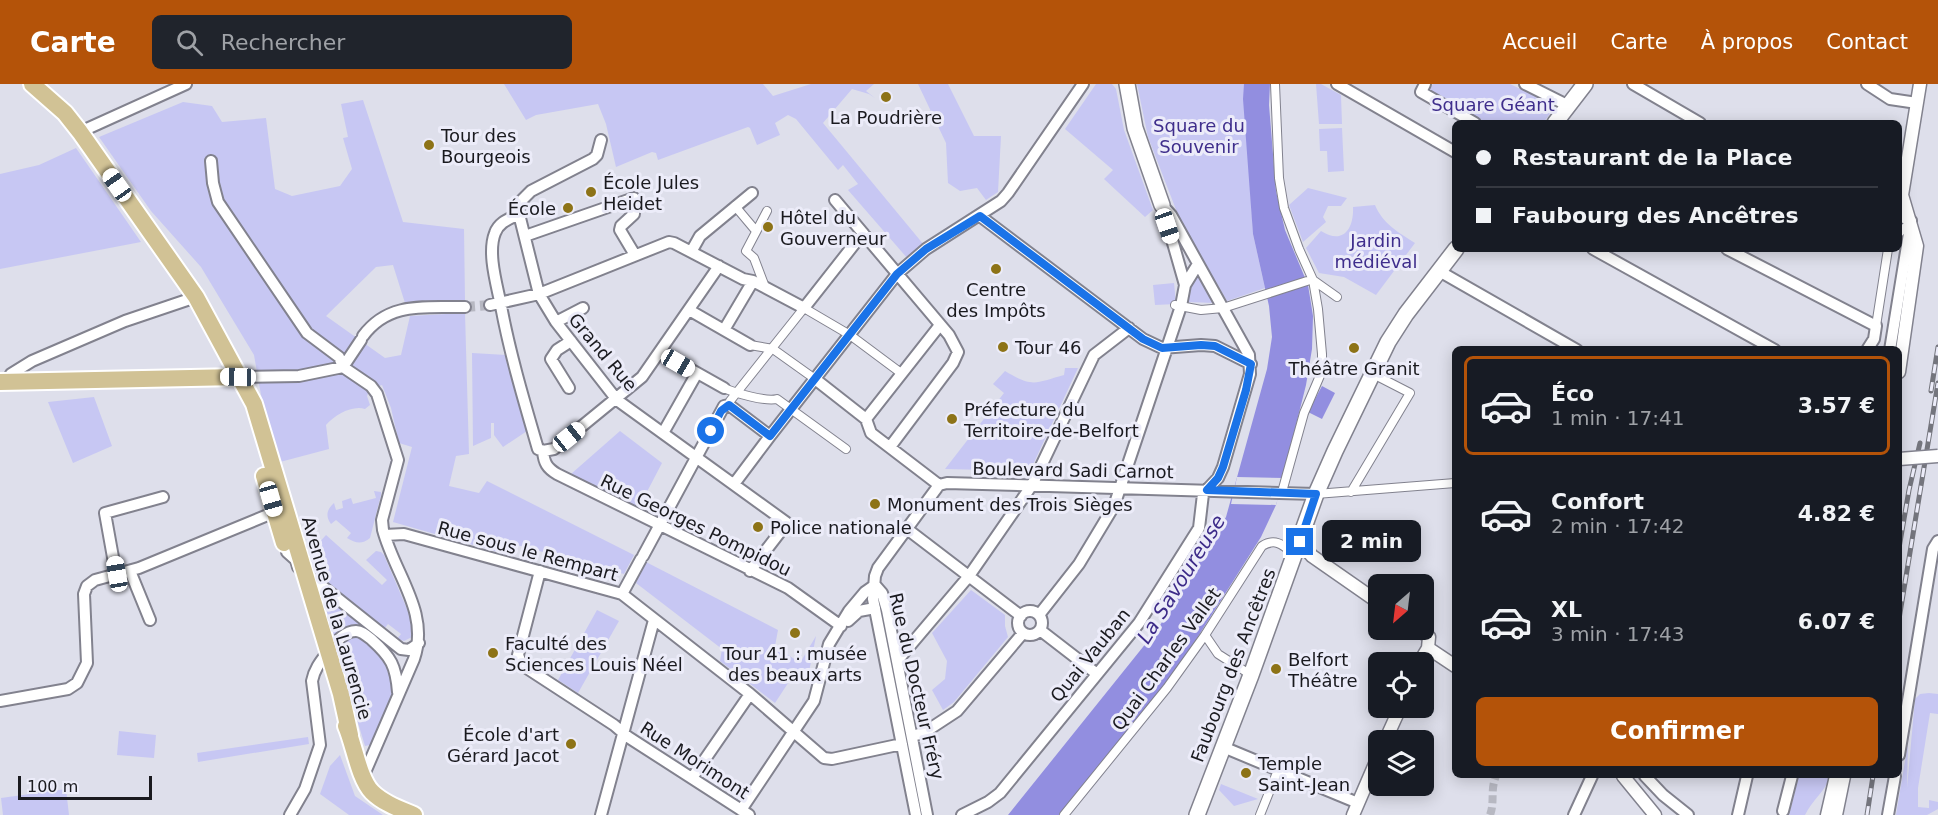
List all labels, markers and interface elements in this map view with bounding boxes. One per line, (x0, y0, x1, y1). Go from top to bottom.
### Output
search box (152, 15, 572, 69)
text: Carte (30, 26, 116, 59)
icon: search (173, 26, 206, 59)
text: Rechercher (221, 30, 345, 55)
text: Accueil (1502, 30, 1577, 54)
text: Carte (1610, 30, 1668, 54)
text: À propos (1701, 30, 1793, 54)
text: Contact (1826, 30, 1908, 54)
marker: La Poudrière (879, 90, 893, 104)
park label: Square Géant (1431, 94, 1555, 115)
place label: La Poudrière (830, 107, 942, 128)
park label: Square du Souvenir (1153, 115, 1245, 157)
place label: Tour des Bourgeois (440, 125, 531, 167)
marker: Tour des Bourgeois (422, 138, 436, 152)
text: Restaurant de la Place (1512, 145, 1792, 170)
car (99, 165, 135, 205)
place label: École Jules Heidet (603, 172, 699, 214)
marker: École Jules Heidet (584, 185, 598, 199)
place label: École (508, 198, 556, 219)
marker: École (561, 201, 575, 215)
text: Faubourg des Ancêtres (1512, 203, 1798, 228)
car (1153, 206, 1181, 246)
place label: Hôtel du Gouverneur (780, 207, 887, 249)
marker: Hôtel du Gouverneur (761, 220, 775, 234)
park label: Jardin médiéval (1335, 230, 1417, 272)
marker: Centre des Impôts (989, 262, 1003, 276)
place label: Centre des Impôts (946, 279, 1046, 321)
street label: Grand Rue (564, 309, 642, 395)
place label: Tour 46 (1014, 337, 1081, 358)
marker: Tour 46 (996, 340, 1010, 354)
marker: Théâtre Granit (1347, 341, 1361, 355)
car (658, 346, 698, 380)
place label: Théâtre Granit (1287, 358, 1420, 379)
car (220, 368, 256, 386)
icon: car (1479, 379, 1533, 433)
text: Éco (1551, 381, 1594, 406)
text: 3.57 € (1798, 393, 1875, 418)
place label: Préfecture du Territoire-de-Belfort (963, 399, 1139, 441)
text: 1 min · 17:41 (1551, 406, 1685, 430)
marker: Préfecture du Territoire-de-Belfort (945, 412, 959, 426)
route start (697, 417, 724, 444)
car (549, 419, 589, 455)
street label: Boulevard Sadi Carnot (972, 458, 1174, 482)
street label: Rue Georges Pompidou (597, 470, 795, 580)
car (257, 479, 285, 519)
icon: car (1479, 487, 1533, 541)
text: Confort (1551, 489, 1644, 514)
place label: Monument des Trois Sièges (887, 494, 1133, 515)
marker: Monument des Trois Sièges (868, 497, 882, 511)
text: 4.82 € (1798, 501, 1875, 526)
water label: La Savoureuse (1132, 510, 1230, 648)
street label: Avenue de la Laurencie (298, 514, 376, 722)
text: 2 min · 17:42 (1551, 514, 1685, 538)
street label: Rue sous le Rempart (436, 517, 620, 585)
place label: Police nationale (770, 517, 912, 538)
marker: Police nationale (751, 520, 765, 534)
callout: 2 min (1321, 521, 1420, 563)
route end (1286, 528, 1313, 555)
text: 2 min (1340, 529, 1403, 553)
car (105, 555, 129, 593)
street label: Faubourg des Ancêtres (1186, 565, 1280, 765)
north arrow (1368, 574, 1434, 640)
map controls (1368, 574, 1434, 796)
street label: Quai Charles Vallet (1107, 584, 1225, 734)
street label: Rue du Docteur Fréry (885, 591, 949, 782)
icon: car (1479, 595, 1533, 649)
text: XL (1551, 597, 1582, 622)
street label: Quai Vauban (1046, 604, 1134, 706)
text: 6.07 € (1798, 609, 1875, 634)
text: 3 min · 17:43 (1551, 622, 1685, 646)
marker: Tour 41 : musée des beaux arts (788, 626, 802, 640)
place label: Faculté des Sciences Louis Néel (505, 633, 683, 675)
place label: Tour 41 : musée des beaux arts (722, 643, 867, 685)
marker: Faculté des Sciences Louis Néel (486, 646, 500, 660)
place label: Belfort Théâtre (1287, 649, 1358, 691)
button: locate (1368, 652, 1434, 718)
marker: Belfort Théâtre (1269, 662, 1283, 676)
button: Confirmer (1476, 697, 1878, 766)
street label: Rue Morimont (637, 717, 753, 803)
place label: École d'art Gérard Jacot (447, 724, 559, 766)
button: layers (1368, 730, 1434, 796)
marker: École d'art Gérard Jacot (564, 737, 578, 751)
place label: Temple Saint-Jean (1257, 753, 1350, 795)
marker: Temple Saint-Jean (1239, 766, 1253, 780)
scale bar (18, 773, 152, 800)
text: 100 m (27, 777, 78, 796)

